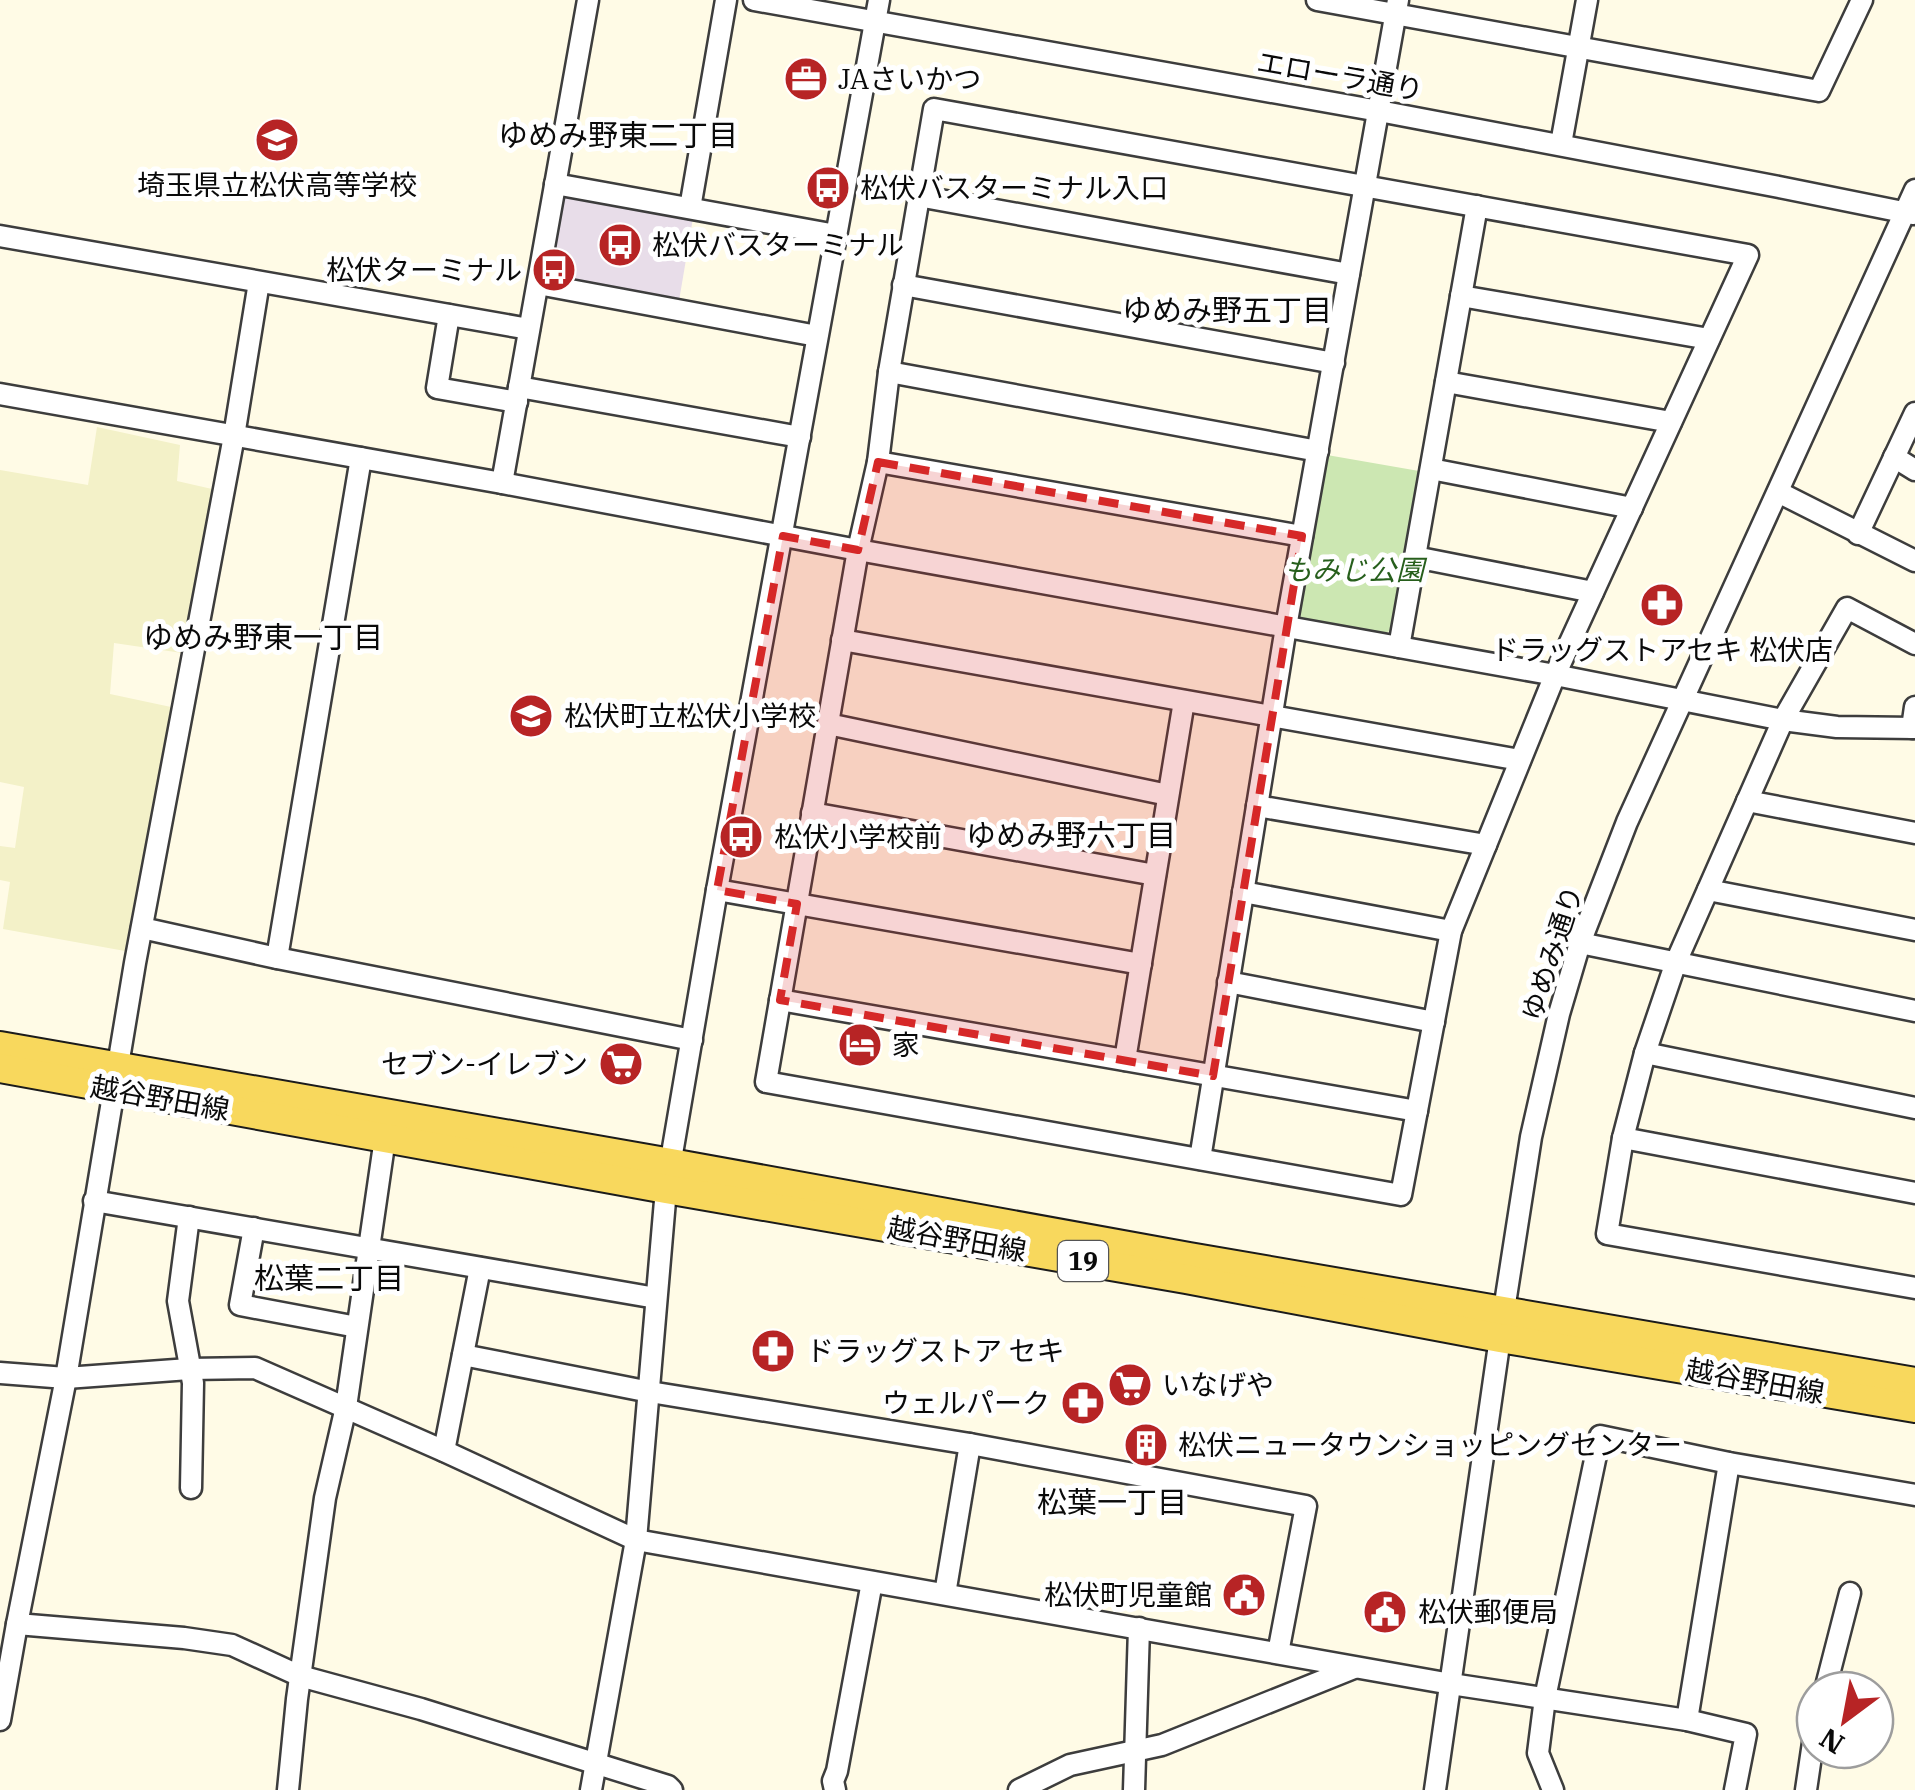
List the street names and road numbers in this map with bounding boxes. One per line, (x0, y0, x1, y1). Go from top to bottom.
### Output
street label: エローラ通り (1254, 43, 1426, 108)
street label: ゆめみ通り (1512, 881, 1591, 1025)
street label: 越谷野田線 (88, 1067, 232, 1128)
street label: 越谷野田線 (885, 1208, 1029, 1269)
road number: 19 (1058, 1241, 1108, 1281)
street label: 越谷野田線 (1683, 1350, 1827, 1411)

